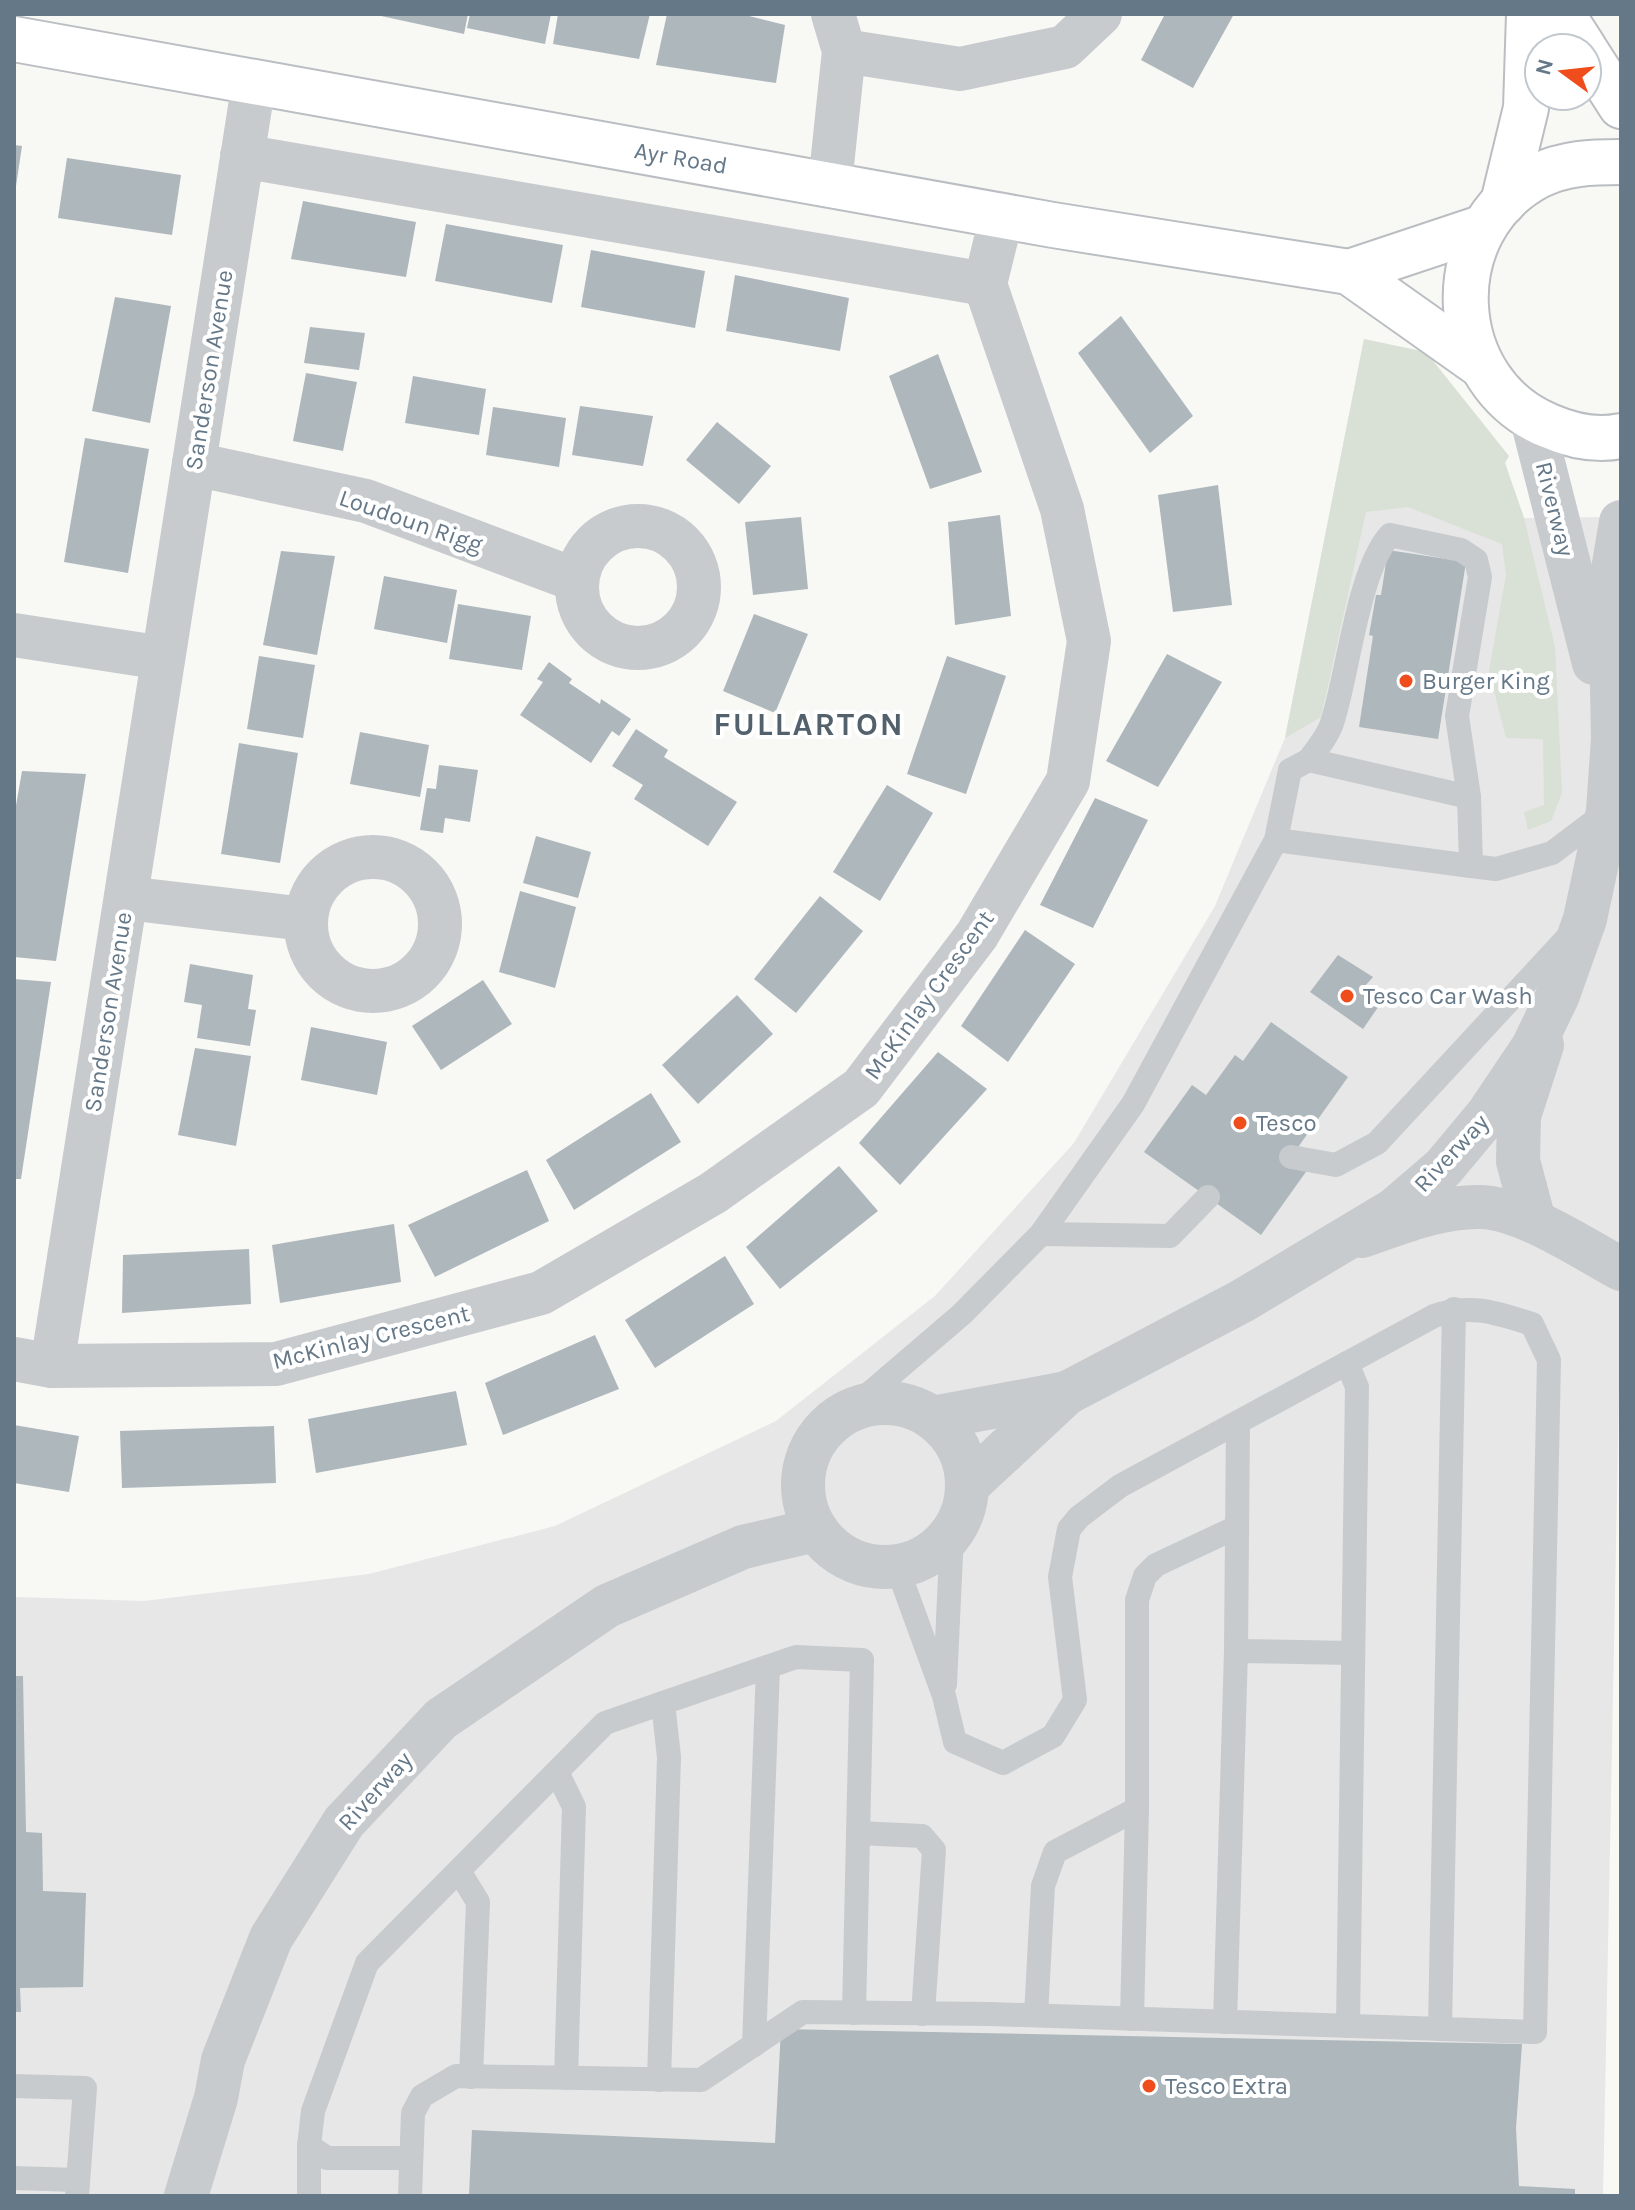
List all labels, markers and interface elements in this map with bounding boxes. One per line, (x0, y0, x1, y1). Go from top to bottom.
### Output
north arrow (1523, 32, 1603, 112)
text: N (1530, 56, 1559, 78)
street label: Ayr Road (632, 136, 730, 180)
street label: Sanderson Avenue (179, 268, 239, 472)
street label: Riverway (1530, 459, 1580, 559)
street label: Loudoun Rigg (336, 483, 487, 559)
place label: Burger King (1422, 667, 1550, 695)
marker: Burger King (1397, 672, 1415, 690)
district label: FULLARTON (713, 706, 905, 743)
street label: McKinlay Crescent (858, 905, 1000, 1085)
street label: Sanderson Avenue (78, 910, 138, 1114)
place label: Tesco Car Wash (1363, 982, 1533, 1010)
marker: Tesco Car Wash (1338, 987, 1356, 1005)
street label: Riverway (1408, 1108, 1494, 1198)
place label: Tesco (1256, 1109, 1317, 1137)
marker: Tesco (1231, 1114, 1249, 1132)
street label: McKinlay Crescent (269, 1299, 473, 1375)
street label: Riverway (332, 1746, 418, 1836)
place label: Tesco Extra (1165, 2072, 1288, 2100)
marker: Tesco Extra (1140, 2077, 1158, 2095)

